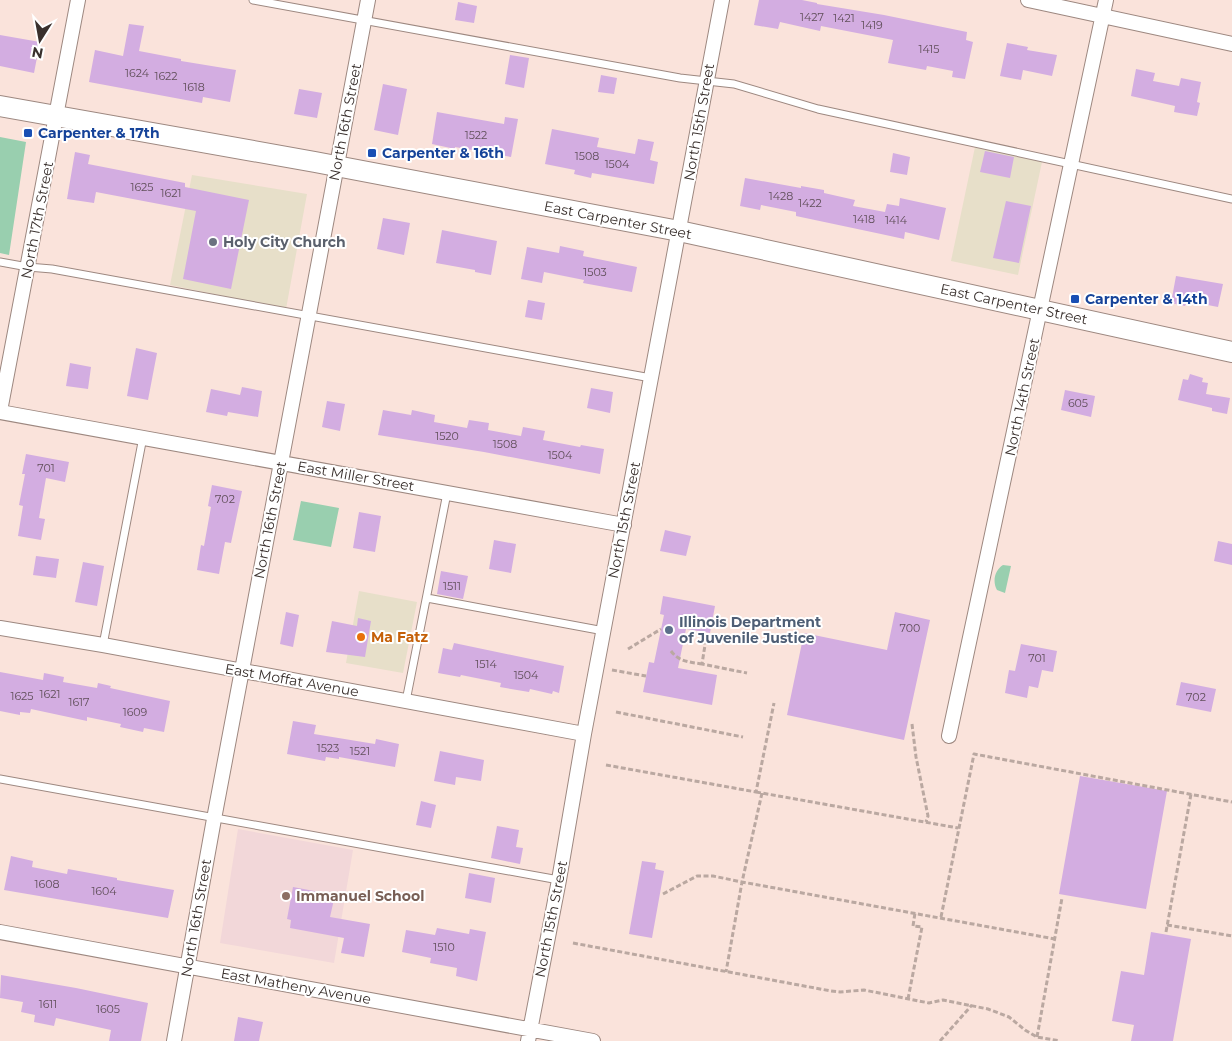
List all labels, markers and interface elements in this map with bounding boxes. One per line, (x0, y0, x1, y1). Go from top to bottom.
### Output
house number: 1427 (800, 10, 824, 24)
house number: 1421 (833, 11, 855, 25)
north arrow (15, 15, 65, 65)
house number: 1419 (861, 18, 883, 32)
house number: 1415 (918, 42, 940, 56)
text: N (30, 43, 45, 63)
street label: North 16th Street (325, 61, 365, 182)
street label: North 15th Street (680, 62, 718, 182)
house number: 1624 (125, 66, 150, 80)
house number: 1622 (154, 69, 178, 83)
house number: 1618 (183, 80, 205, 94)
place label: Carpenter & 17th (38, 124, 160, 142)
marker: Carpenter & 17th (22, 127, 34, 139)
house number: 1522 (465, 128, 487, 142)
place label: Carpenter & 16th (382, 144, 504, 162)
marker: Carpenter & 16th (366, 147, 378, 159)
house number: 1508 (575, 149, 599, 163)
house number: 1504 (605, 157, 630, 171)
street label: North 17th Street (17, 160, 57, 280)
house number: 1625 (130, 180, 154, 194)
house number: 1621 (161, 186, 181, 200)
house number: 1428 (769, 189, 793, 203)
house number: 1422 (798, 196, 822, 210)
street label: East Carpenter Street (543, 197, 694, 243)
house number: 1418 (853, 212, 875, 226)
house number: 1414 (885, 213, 908, 227)
place label: Holy City Church (223, 233, 346, 251)
marker: Holy City Church (207, 236, 219, 248)
house number: 1503 (583, 265, 607, 279)
street label: East Carpenter Street (939, 280, 1090, 328)
place label: Carpenter & 14th (1085, 290, 1208, 308)
marker: Carpenter & 14th (1069, 293, 1081, 305)
street label: North 14th Street (1001, 336, 1043, 458)
house number: 605 (1068, 396, 1088, 410)
house number: 1520 (435, 429, 459, 443)
house number: 1508 (493, 437, 517, 451)
house number: 1504 (548, 448, 573, 462)
street label: East Miller Street (296, 457, 416, 495)
street label: North 16th Street (250, 459, 290, 580)
street label: North 15th Street (604, 460, 644, 580)
house number: 701 (37, 461, 55, 475)
house number: 702 (215, 492, 235, 506)
house number: 1511 (443, 579, 461, 593)
place label: Illinois Department of Juvenile Justice (679, 613, 821, 647)
house number: 700 (900, 621, 920, 635)
marker: Illinois Department of Juvenile Justice (663, 624, 675, 636)
place label: Ma Fatz (371, 628, 428, 646)
marker: Ma Fatz (355, 631, 367, 643)
house number: 701 (1028, 651, 1046, 665)
house number: 1514 (475, 657, 497, 671)
street label: East Moffat Avenue (224, 659, 360, 701)
house number: 1504 (514, 668, 539, 682)
house number: 1621 (40, 687, 60, 701)
house number: 1625 (10, 689, 34, 703)
house number: 702 (1186, 690, 1206, 704)
house number: 1617 (68, 695, 90, 709)
house number: 1609 (123, 705, 148, 719)
house number: 1523 (317, 741, 339, 755)
house number: 1521 (350, 744, 370, 758)
street label: North 16th Street (177, 857, 215, 978)
street label: North 15th Street (531, 859, 571, 979)
house number: 1608 (35, 877, 59, 891)
house number: 1604 (91, 884, 117, 898)
place label: Immanuel School (296, 887, 424, 905)
marker: Immanuel School (280, 890, 292, 902)
house number: 1510 (433, 940, 455, 954)
street label: East Matheny Avenue (219, 964, 373, 1008)
house number: 1611 (39, 997, 57, 1011)
house number: 1605 (96, 1002, 120, 1016)

